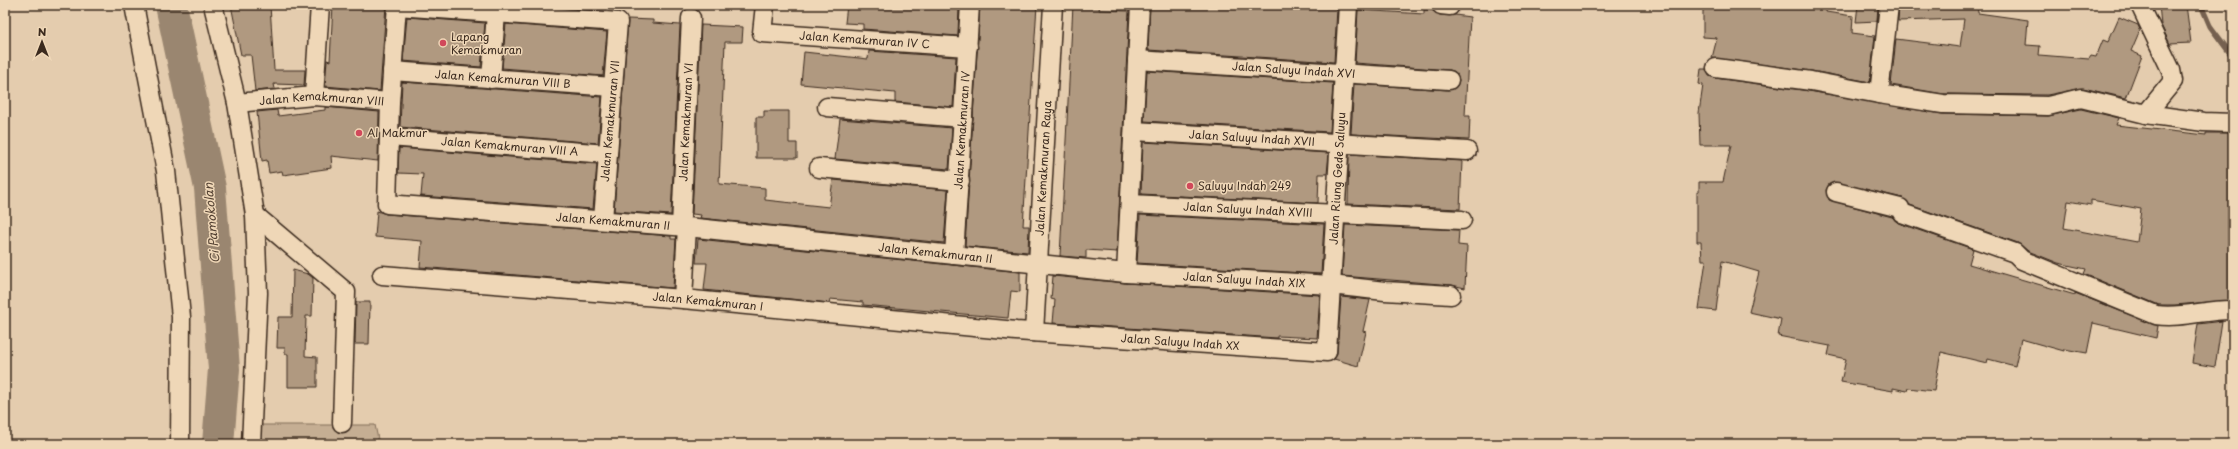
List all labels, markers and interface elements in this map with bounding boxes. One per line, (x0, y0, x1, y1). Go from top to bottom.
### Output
north arrow (22, 22, 62, 62)
text: N (38, 23, 47, 40)
street label: Jalan Kemakmuran IV C (799, 27, 931, 52)
place label: Lapang Kemakmuran (451, 28, 522, 58)
marker: Lapang Kemakmuran (438, 38, 448, 48)
street label: Jalan Saluyu Indah XVI (1231, 57, 1356, 82)
street label: Jalan Kemakmuran VII (596, 60, 623, 182)
street label: Jalan Kemakmuran VI (674, 62, 697, 182)
street label: Jalan Kemakmuran VIII B (434, 65, 571, 92)
street label: Jalan Kemakmuran IV (949, 70, 974, 190)
street label: Jalan Kemakmuran VIII (258, 87, 385, 110)
street label: Jalan Kemakmuran Raya (1031, 100, 1055, 236)
street label: Jalan Riung Gede Saluyu (1325, 112, 1349, 245)
place label: Al Makmur (367, 124, 428, 141)
street label: Jalan Saluyu Indah XVII (1188, 125, 1315, 150)
marker: Al Makmur (354, 128, 364, 138)
street label: Jalan Kemakmuran VIII A (441, 132, 579, 160)
place label: Saluyu Indah 249 (1198, 177, 1291, 194)
marker: Saluyu Indah 249 (1185, 181, 1195, 191)
water label: Ci Pamokolan (198, 182, 223, 264)
street label: Jalan Saluyu Indah XVIII (1183, 198, 1313, 221)
street label: Jalan Kemakmuran II (555, 208, 671, 234)
street label: Jalan Kemakmuran II (878, 238, 993, 267)
street label: Jalan Saluyu Indah XIX (1183, 267, 1306, 292)
street label: Jalan Kemakmuran I (652, 288, 764, 315)
street label: Jalan Saluyu Indah XX (1120, 329, 1240, 354)

